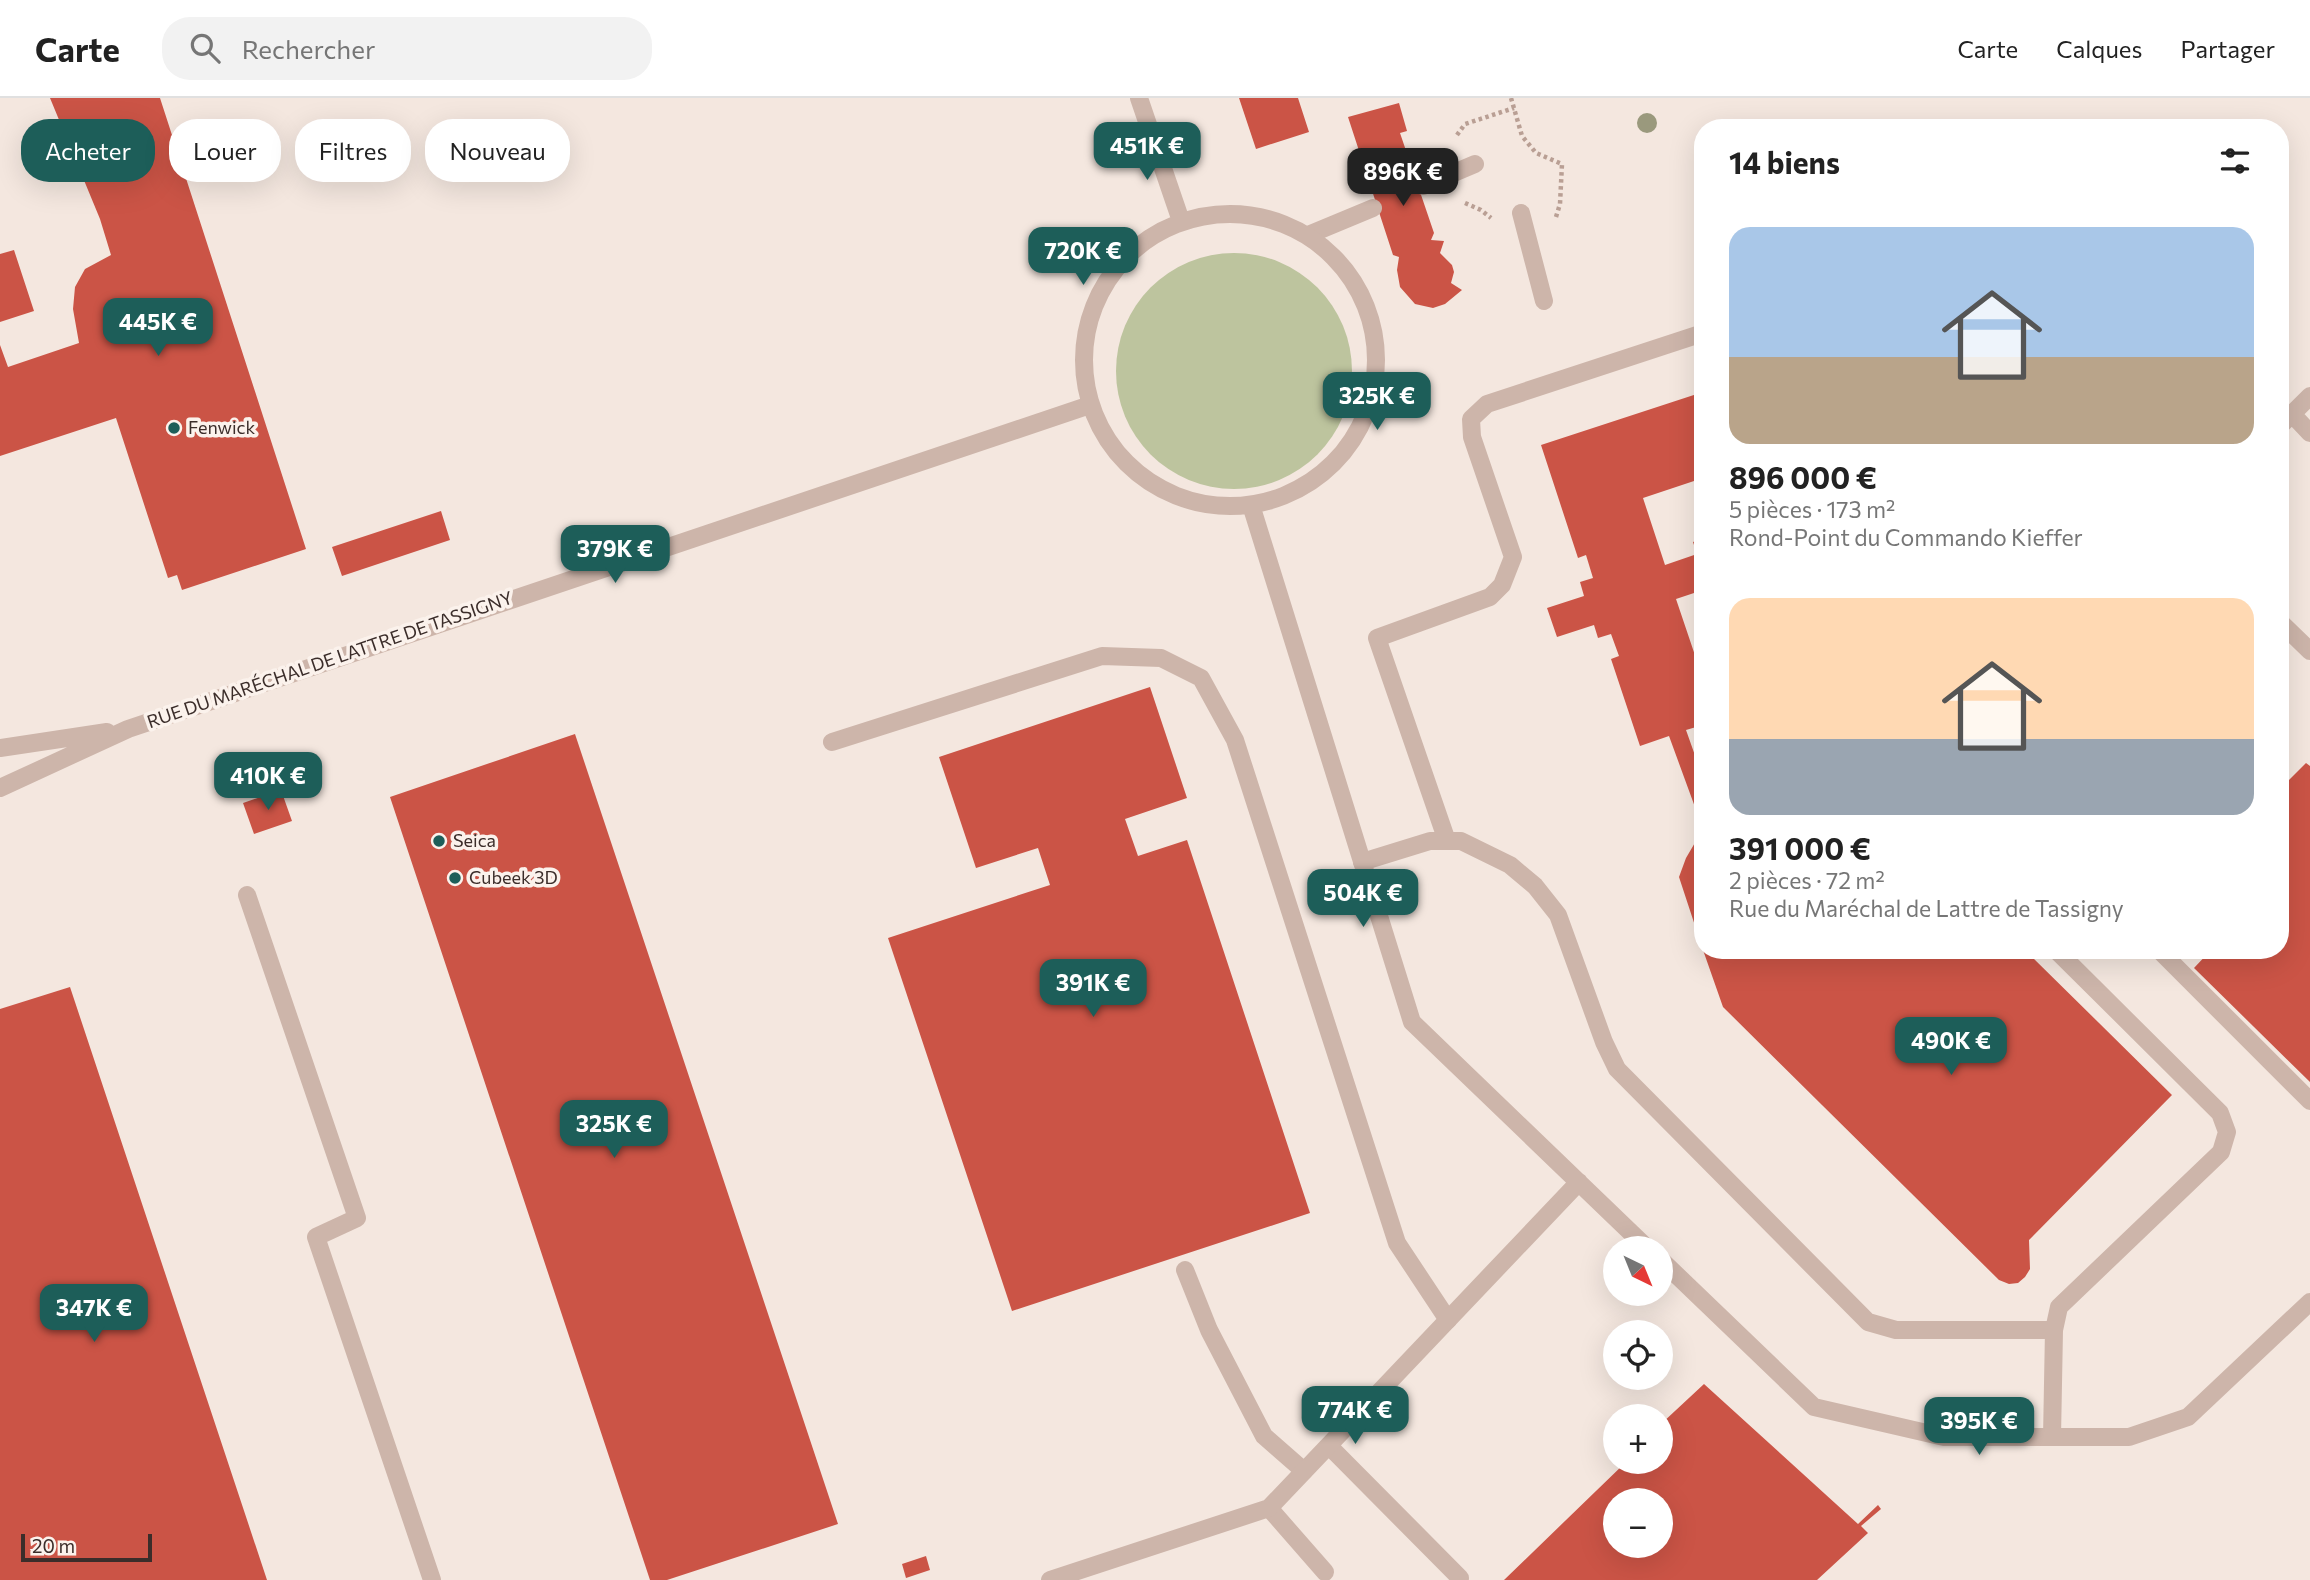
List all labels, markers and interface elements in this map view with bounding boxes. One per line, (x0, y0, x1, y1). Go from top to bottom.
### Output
search box (162, 17, 652, 80)
text: Carte (35, 28, 120, 69)
icon: search (186, 29, 224, 67)
text: Rechercher (242, 33, 375, 64)
text: Carte (1957, 34, 2018, 63)
text: Calques (2056, 34, 2142, 63)
text: Partager (2180, 34, 2275, 63)
chip: Acheter (21, 119, 155, 182)
chip: Louer (169, 119, 281, 182)
chip: Filtres (295, 119, 411, 182)
chip: Nouveau (425, 119, 570, 182)
pin: 451K € (1090, 122, 1204, 182)
text: 451K € (1110, 131, 1184, 159)
icon: filters (2216, 142, 2254, 180)
text: 14 biens (1729, 143, 1840, 180)
pin: 896K € (1346, 148, 1460, 208)
text: 896K € (1363, 157, 1443, 185)
pin: 720K € (1026, 228, 1140, 287)
text: 720K € (1044, 236, 1122, 264)
icon: home (1929, 272, 2055, 398)
pin: 445K € (101, 299, 215, 358)
text: 445K € (119, 307, 197, 335)
pin: 325K € (1320, 372, 1434, 432)
text: 325K € (1339, 381, 1415, 409)
place label: Fenwick (188, 416, 255, 438)
marker: Fenwick (166, 420, 182, 436)
text: 896 000 € (1729, 458, 1877, 495)
text: 5 pièces · 173 m² (1729, 495, 1895, 523)
text: Rond-Point du Commando Kieffer (1729, 523, 2083, 551)
pin: 379K € (558, 526, 672, 585)
text: 379K € (577, 534, 653, 562)
street label: RUE DU MARÉCHAL DE LATTRE DE TASSIGNY (144, 586, 516, 732)
icon: home (1929, 643, 2055, 769)
pin: 410K € (211, 752, 325, 812)
text: 410K € (230, 761, 306, 789)
place label: Seica (453, 829, 496, 851)
text: 391 000 € (1729, 829, 1871, 866)
marker: Seica (431, 833, 447, 849)
place label: Cubeek 3D (469, 866, 558, 888)
text: 2 pièces · 72 m² (1729, 866, 1885, 894)
marker: Cubeek 3D (447, 870, 463, 886)
pin: 504K € (1306, 870, 1420, 929)
text: 504K € (1323, 878, 1403, 906)
text: Rue du Maréchal de Lattre de Tassigny (1729, 894, 2124, 922)
pin: 391K € (1036, 960, 1150, 1019)
text: 391K € (1056, 968, 1130, 996)
pin: 490K € (1894, 1018, 2008, 1077)
text: 490K € (1911, 1026, 1991, 1054)
pin: 325K € (557, 1100, 671, 1160)
text: 325K € (576, 1109, 652, 1137)
north arrow (1603, 1236, 1673, 1306)
map controls (1603, 1236, 1673, 1558)
pin: 347K € (37, 1284, 151, 1344)
text: 347K € (56, 1293, 132, 1321)
button: locate (1603, 1320, 1673, 1390)
pin: 774K € (1298, 1386, 1412, 1446)
text: 774K € (1318, 1395, 1392, 1423)
pin: 395K € (1922, 1398, 2036, 1457)
button: + (1603, 1404, 1673, 1474)
text: 395K € (1940, 1406, 2018, 1434)
button: − (1603, 1488, 1673, 1558)
scale bar (21, 1531, 152, 1563)
text: 20 m (32, 1534, 75, 1557)

